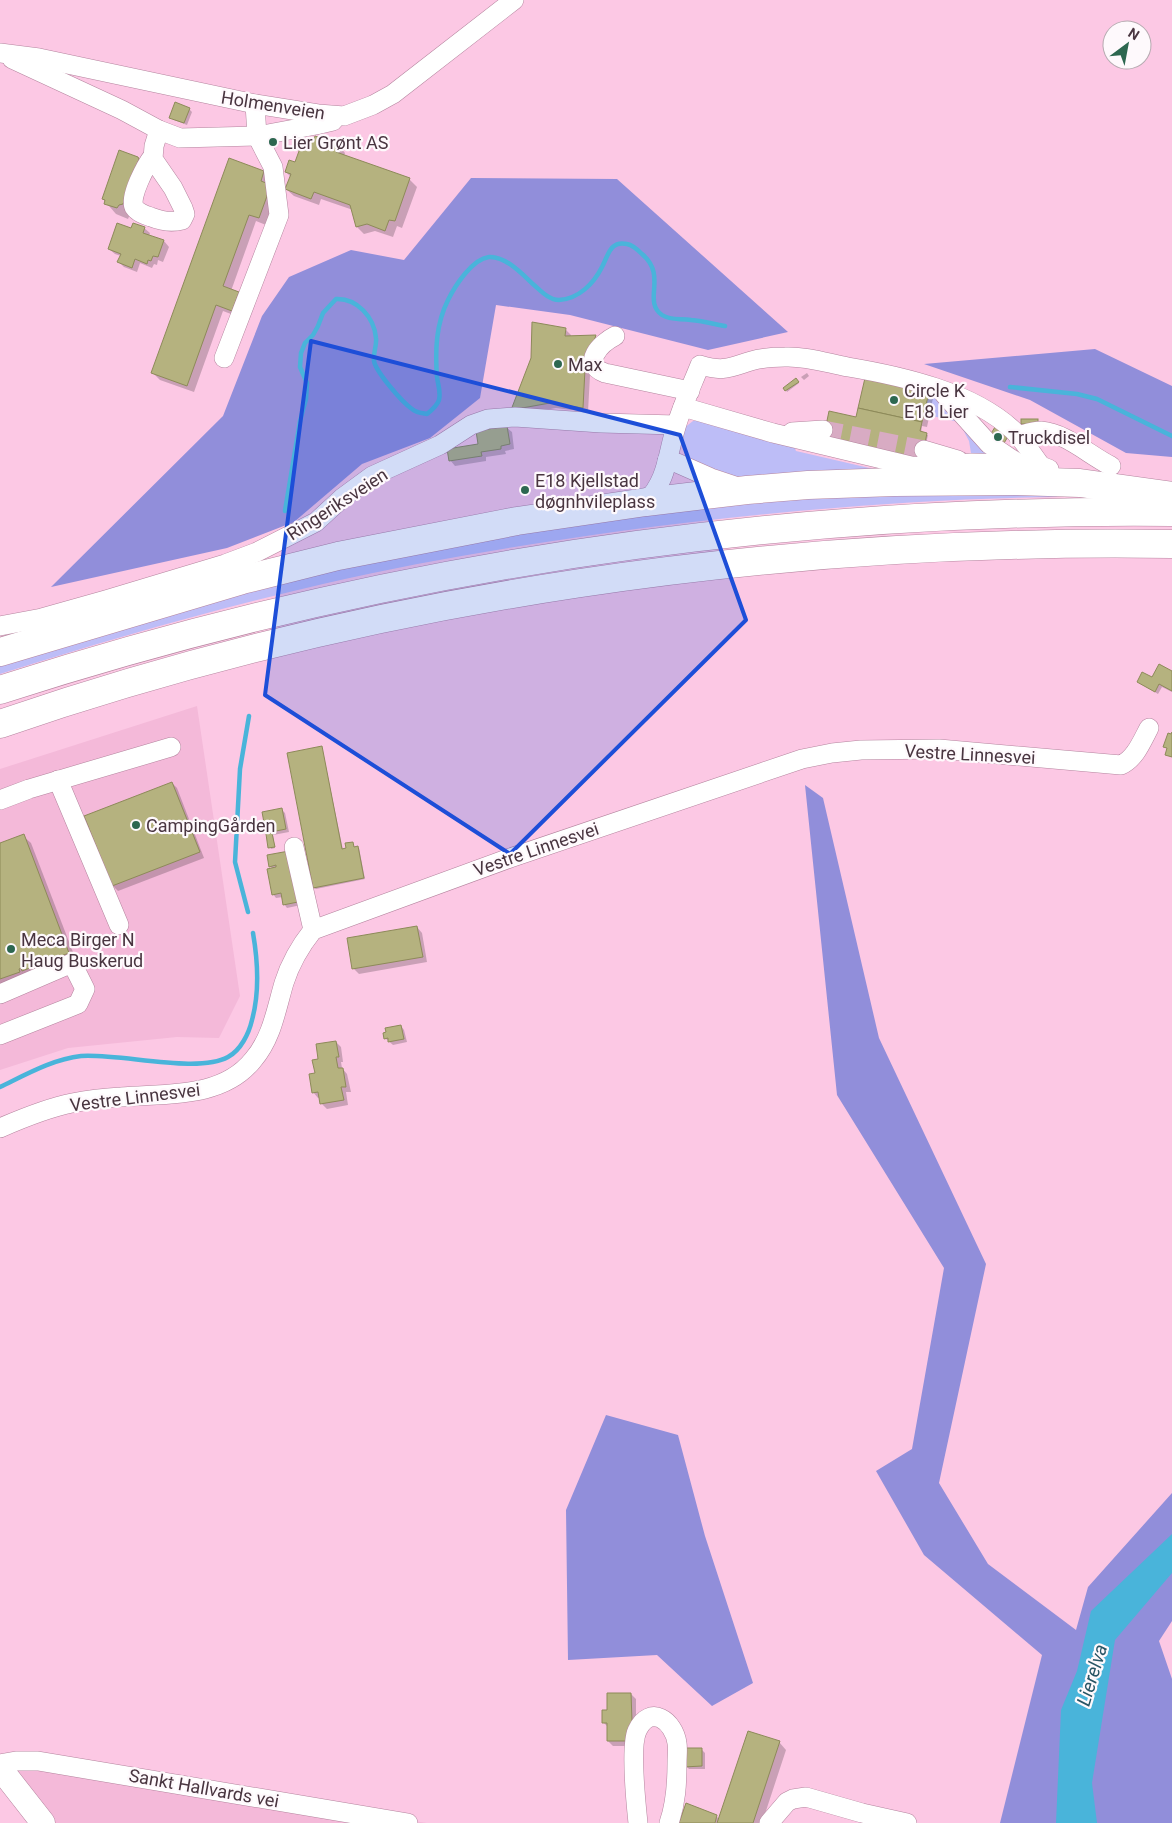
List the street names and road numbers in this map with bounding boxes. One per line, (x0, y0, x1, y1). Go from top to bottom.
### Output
street label: Holmenveien (220, 86, 326, 124)
street label: Ringeriksveien (283, 464, 391, 544)
street label: Vestre Linnesvei (904, 740, 1036, 768)
street label: Vestre Linnesvei (471, 818, 601, 880)
street label: Vestre Linnesvei (69, 1079, 201, 1115)
street label: Sankt Hallvards vei (127, 1764, 281, 1812)

